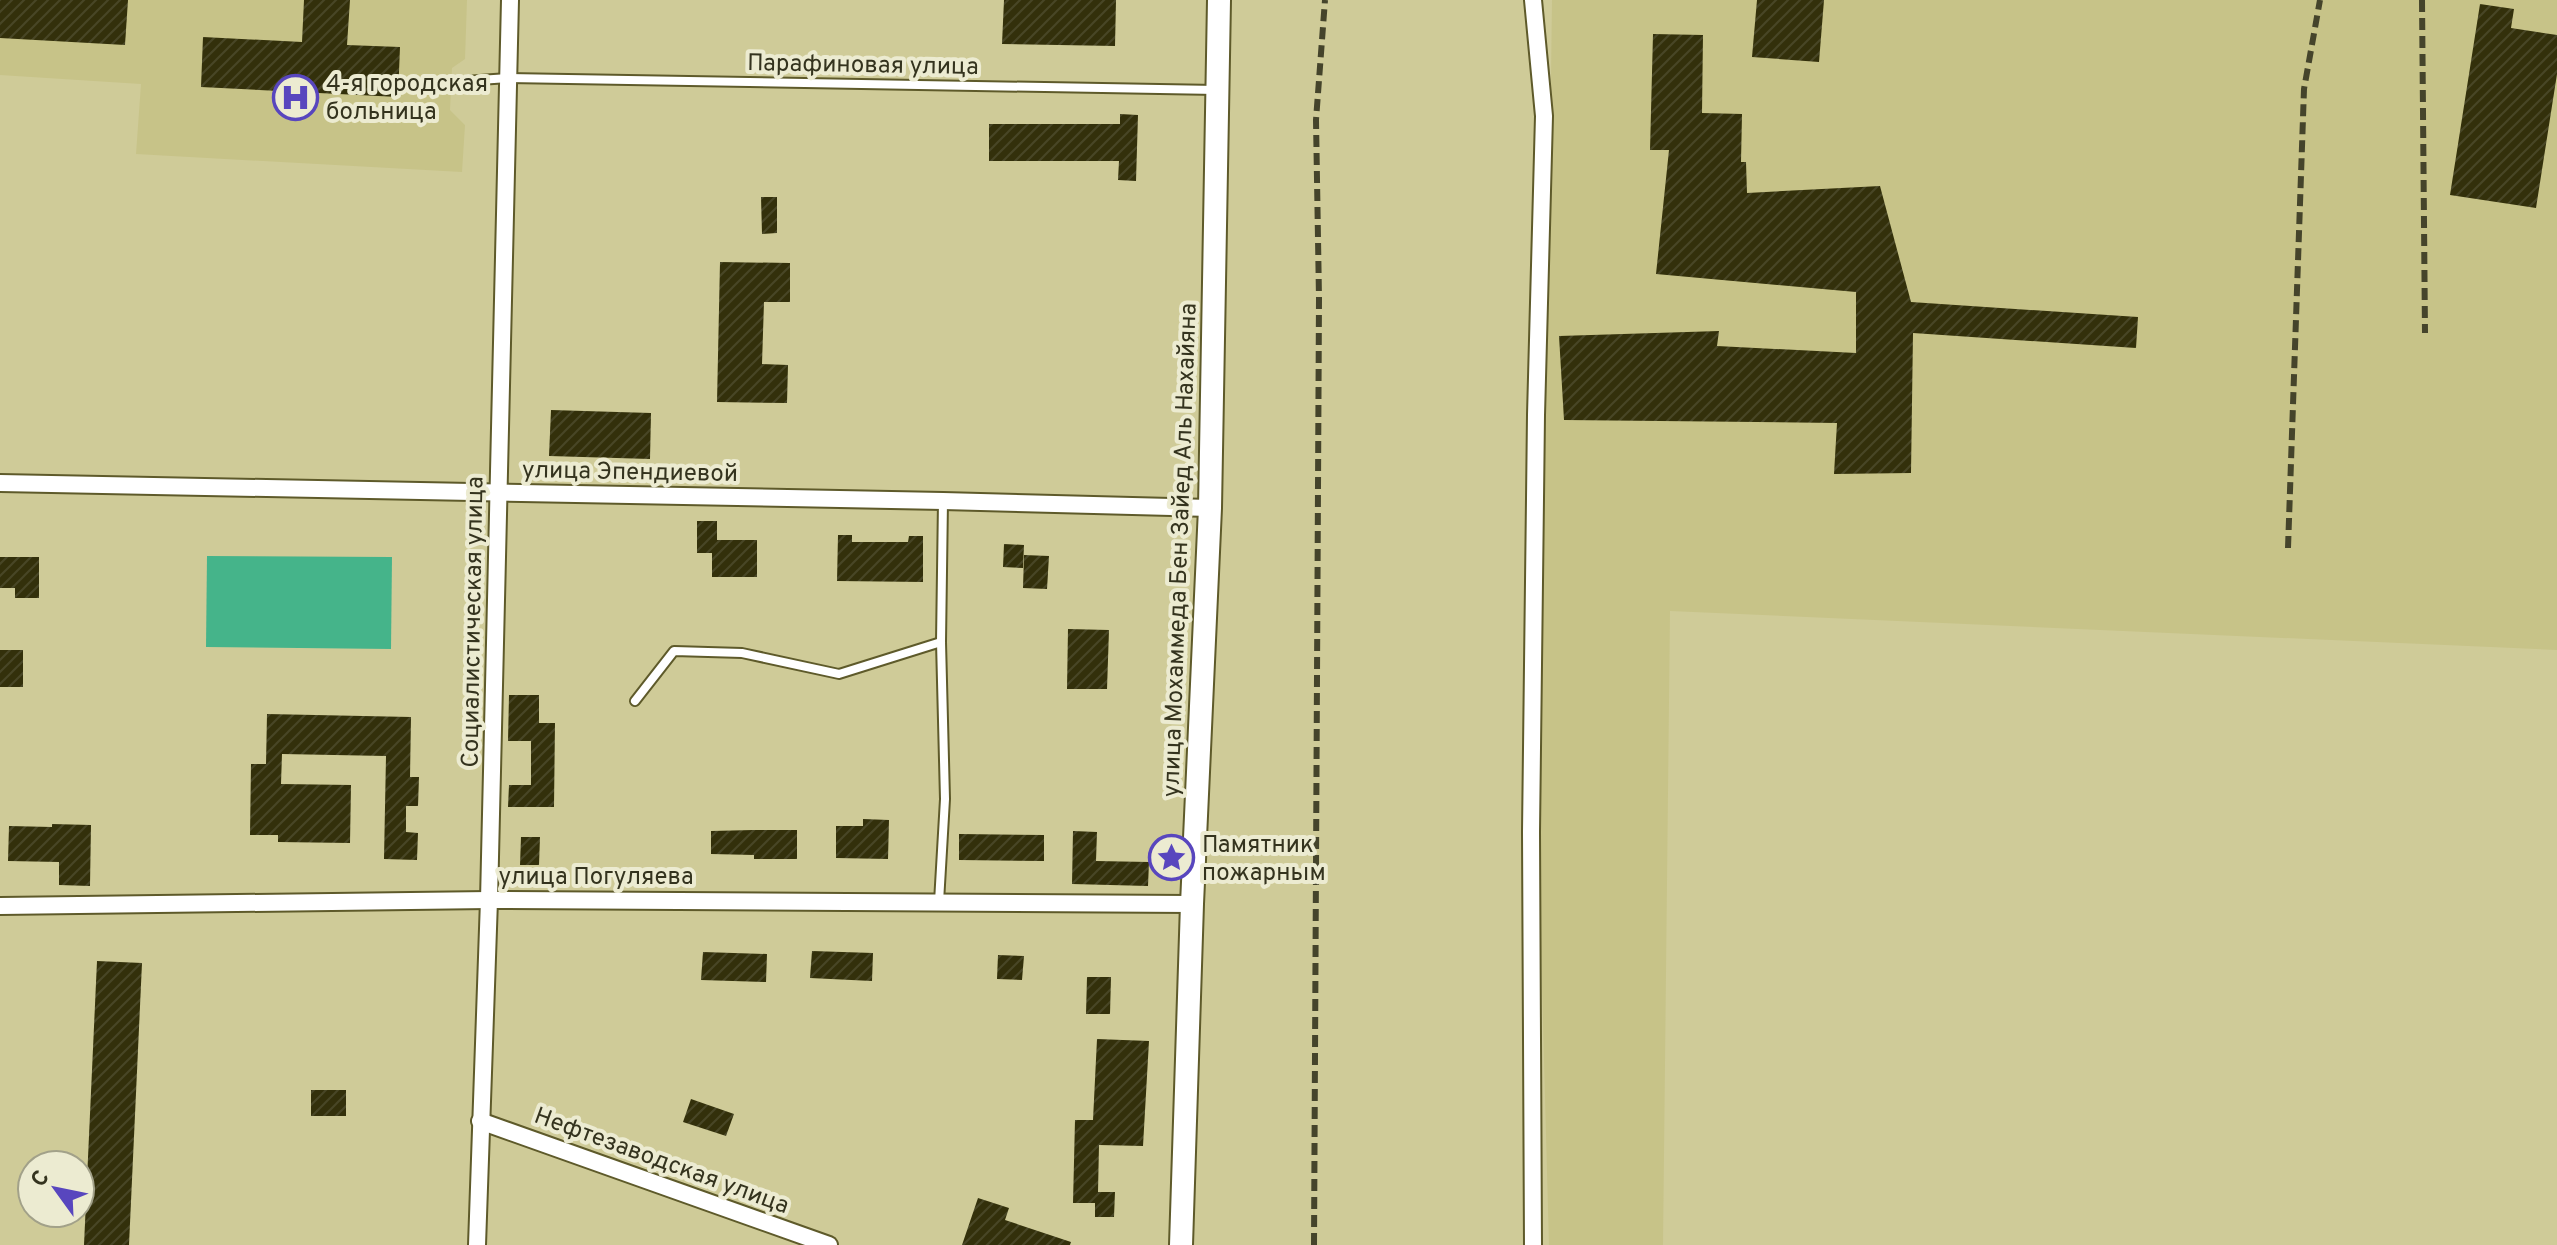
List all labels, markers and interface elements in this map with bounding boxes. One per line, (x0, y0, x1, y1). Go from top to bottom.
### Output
street label: Парафиновая улица (747, 49, 979, 83)
place label: 4-я городская больница (326, 70, 488, 128)
hospital icon: 4-я городская больница (271, 73, 319, 121)
street label: улица Мохаммеда Бен Зайед Аль Нахайяна (1157, 302, 1205, 798)
street label: улица Эпендиевой (522, 456, 738, 490)
street label: Социалистическая улица (456, 476, 492, 768)
place label: Памятник пожарным (1202, 831, 1326, 889)
place icon: Памятник пожарным (1147, 834, 1195, 882)
street label: улица Погуляева (498, 863, 694, 893)
street label: Нефтезаводская улица (530, 1102, 793, 1222)
north arrow (16, 1149, 96, 1229)
text: С (26, 1166, 56, 1193)

